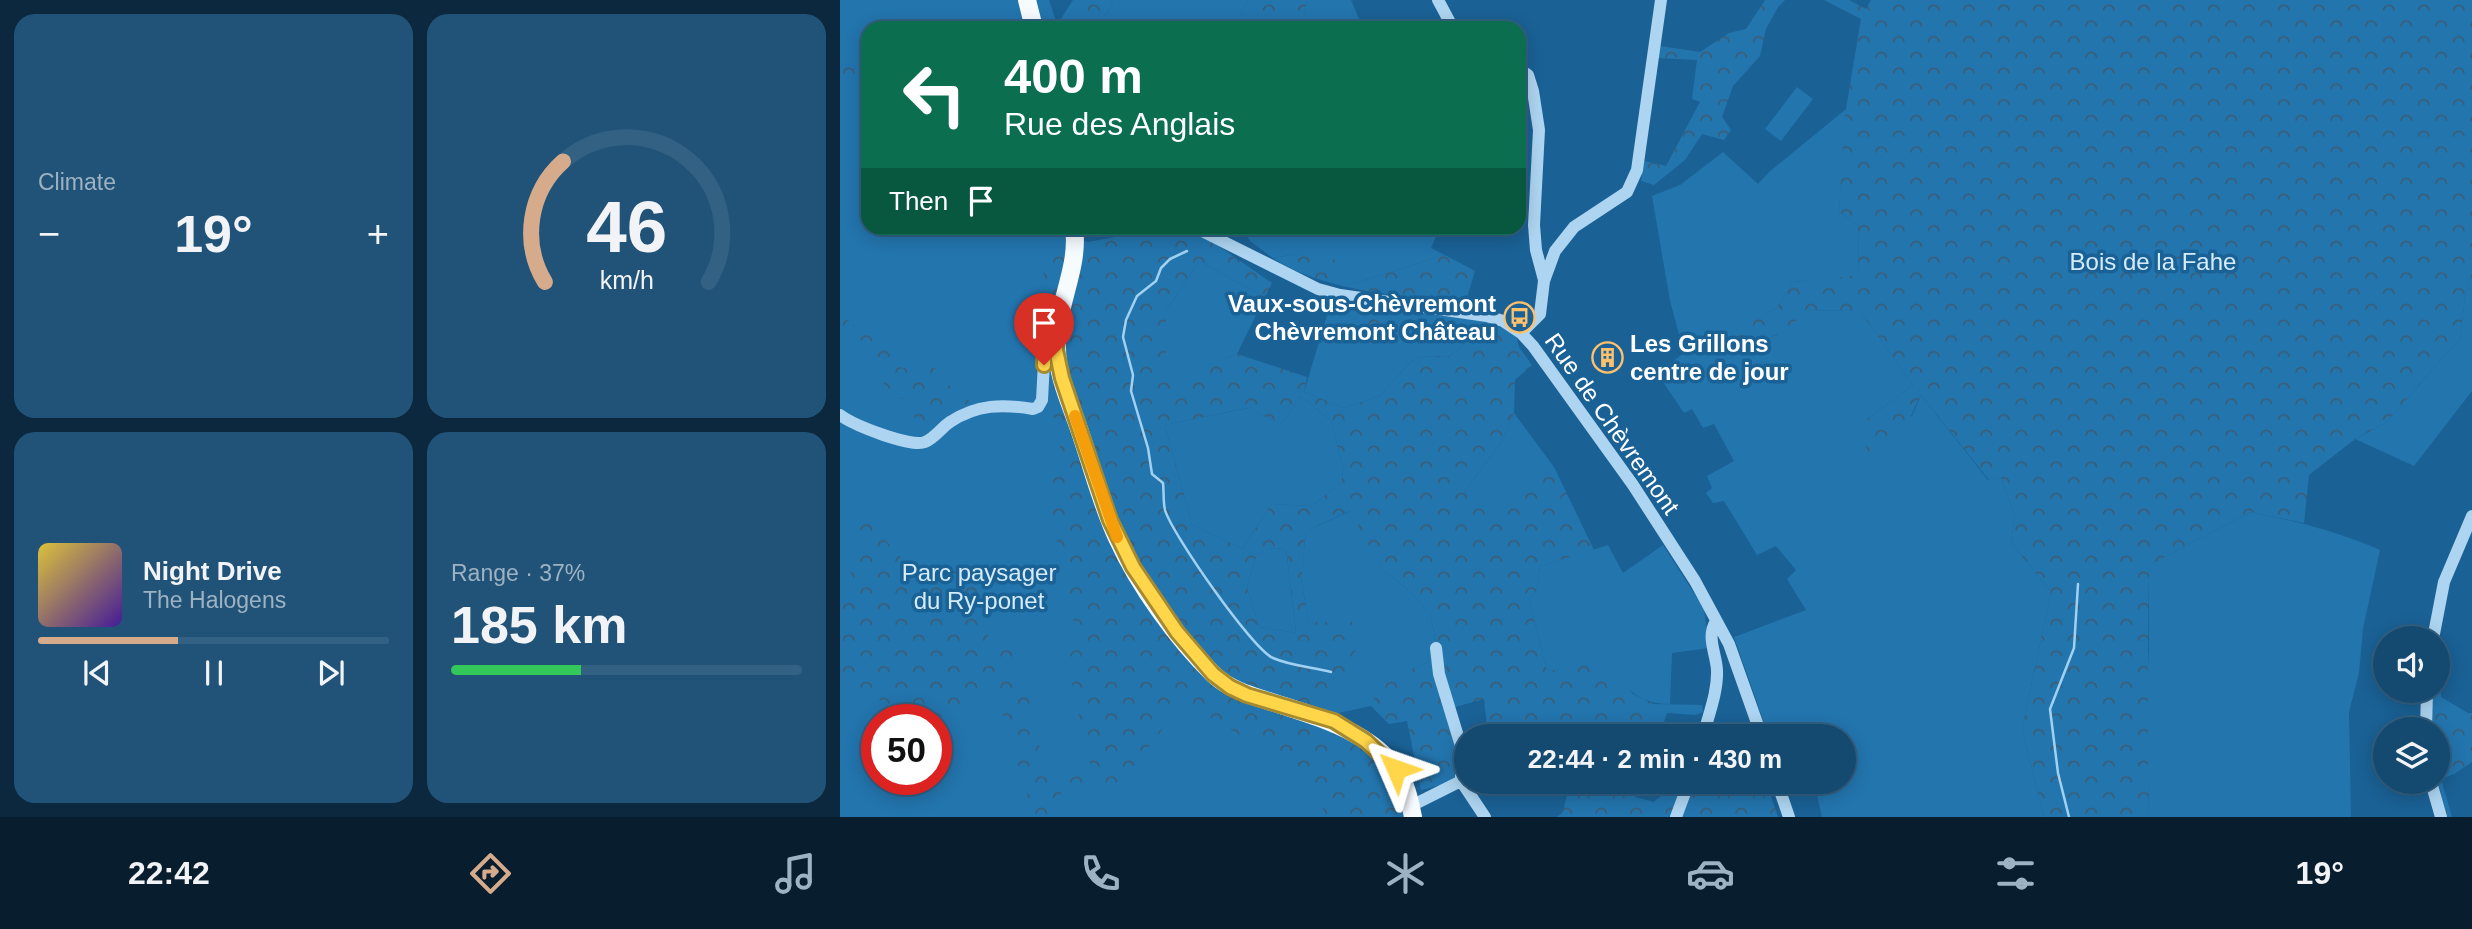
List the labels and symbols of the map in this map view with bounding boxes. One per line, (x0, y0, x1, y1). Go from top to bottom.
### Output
park label: Bois de la Fahe (2070, 248, 2236, 275)
place label: Vaux-sous-Chèvremont Chèvremont Château (1228, 290, 1496, 345)
pin (1014, 293, 1074, 365)
bus stop icon: Vaux-sous-Chèvremont Chèvremont Château (1502, 301, 1536, 335)
street label: Rue de Chèvremont (1540, 328, 1685, 520)
place label: Les Grillons centre de jour (1630, 330, 1789, 385)
building icon: Les Grillons centre de jour (1590, 341, 1624, 375)
park label: Parc paysager du Ry-ponet (902, 559, 1056, 614)
speed limit sign: 50 (861, 704, 952, 795)
position arrow (1359, 732, 1433, 806)

